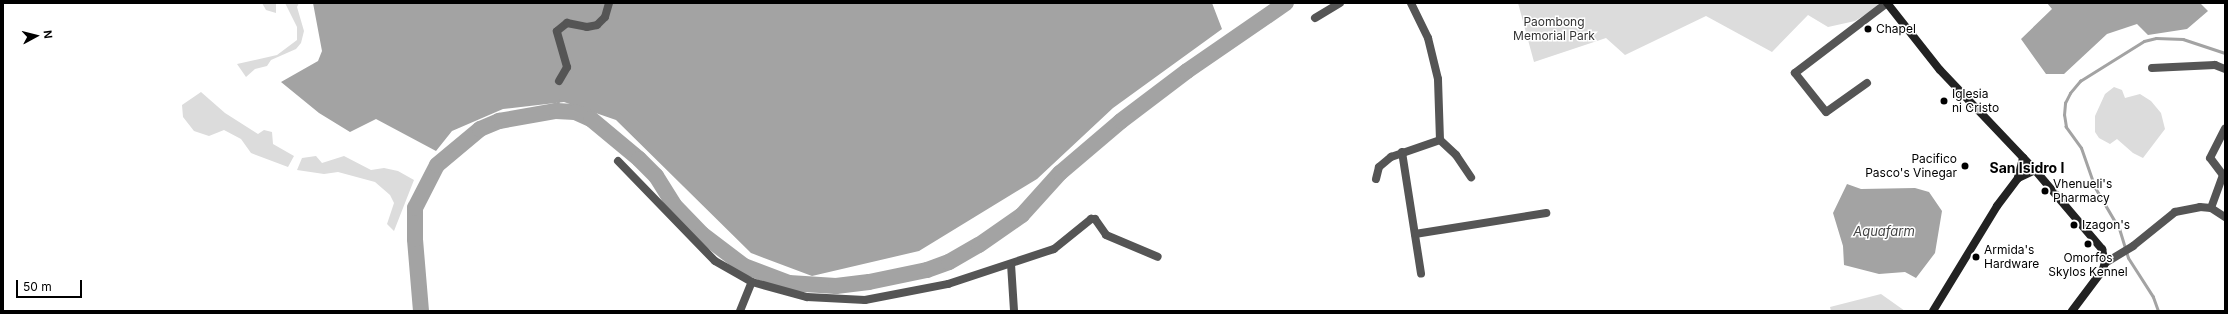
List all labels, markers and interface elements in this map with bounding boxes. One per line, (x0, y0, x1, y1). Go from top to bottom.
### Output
park label: Paombong Memorial Park (1513, 15, 1595, 43)
north arrow (16, 16, 56, 56)
place label: Chapel (1876, 22, 1916, 36)
marker: Chapel (1863, 24, 1873, 34)
text: N (40, 30, 55, 40)
place label: Iglesia ni Cristo (1952, 87, 1999, 115)
marker: Iglesia ni Cristo (1939, 96, 1949, 106)
place label: Pacifico Pasco's Vinegar (1865, 152, 1957, 180)
district label: San Isidro I (1990, 160, 2064, 176)
marker: Pacifico Pasco's Vinegar (1960, 161, 1970, 171)
place label: Vhenueli's Pharmacy (2053, 177, 2112, 205)
marker: Vhenueli's Pharmacy (2040, 186, 2050, 196)
place label: Izagon's (2082, 218, 2130, 232)
marker: Izagon's (2069, 220, 2079, 230)
water label: Aquafarm (1853, 223, 1915, 239)
marker: Omorfos Skylos Kennel (2083, 239, 2093, 249)
place label: Armida's Hardware (1984, 243, 2039, 271)
place label: Omorfos Skylos Kennel (2048, 251, 2128, 279)
marker: Armida's Hardware (1971, 252, 1981, 262)
scale bar (18, 272, 84, 298)
text: 50 m (23, 279, 52, 294)

